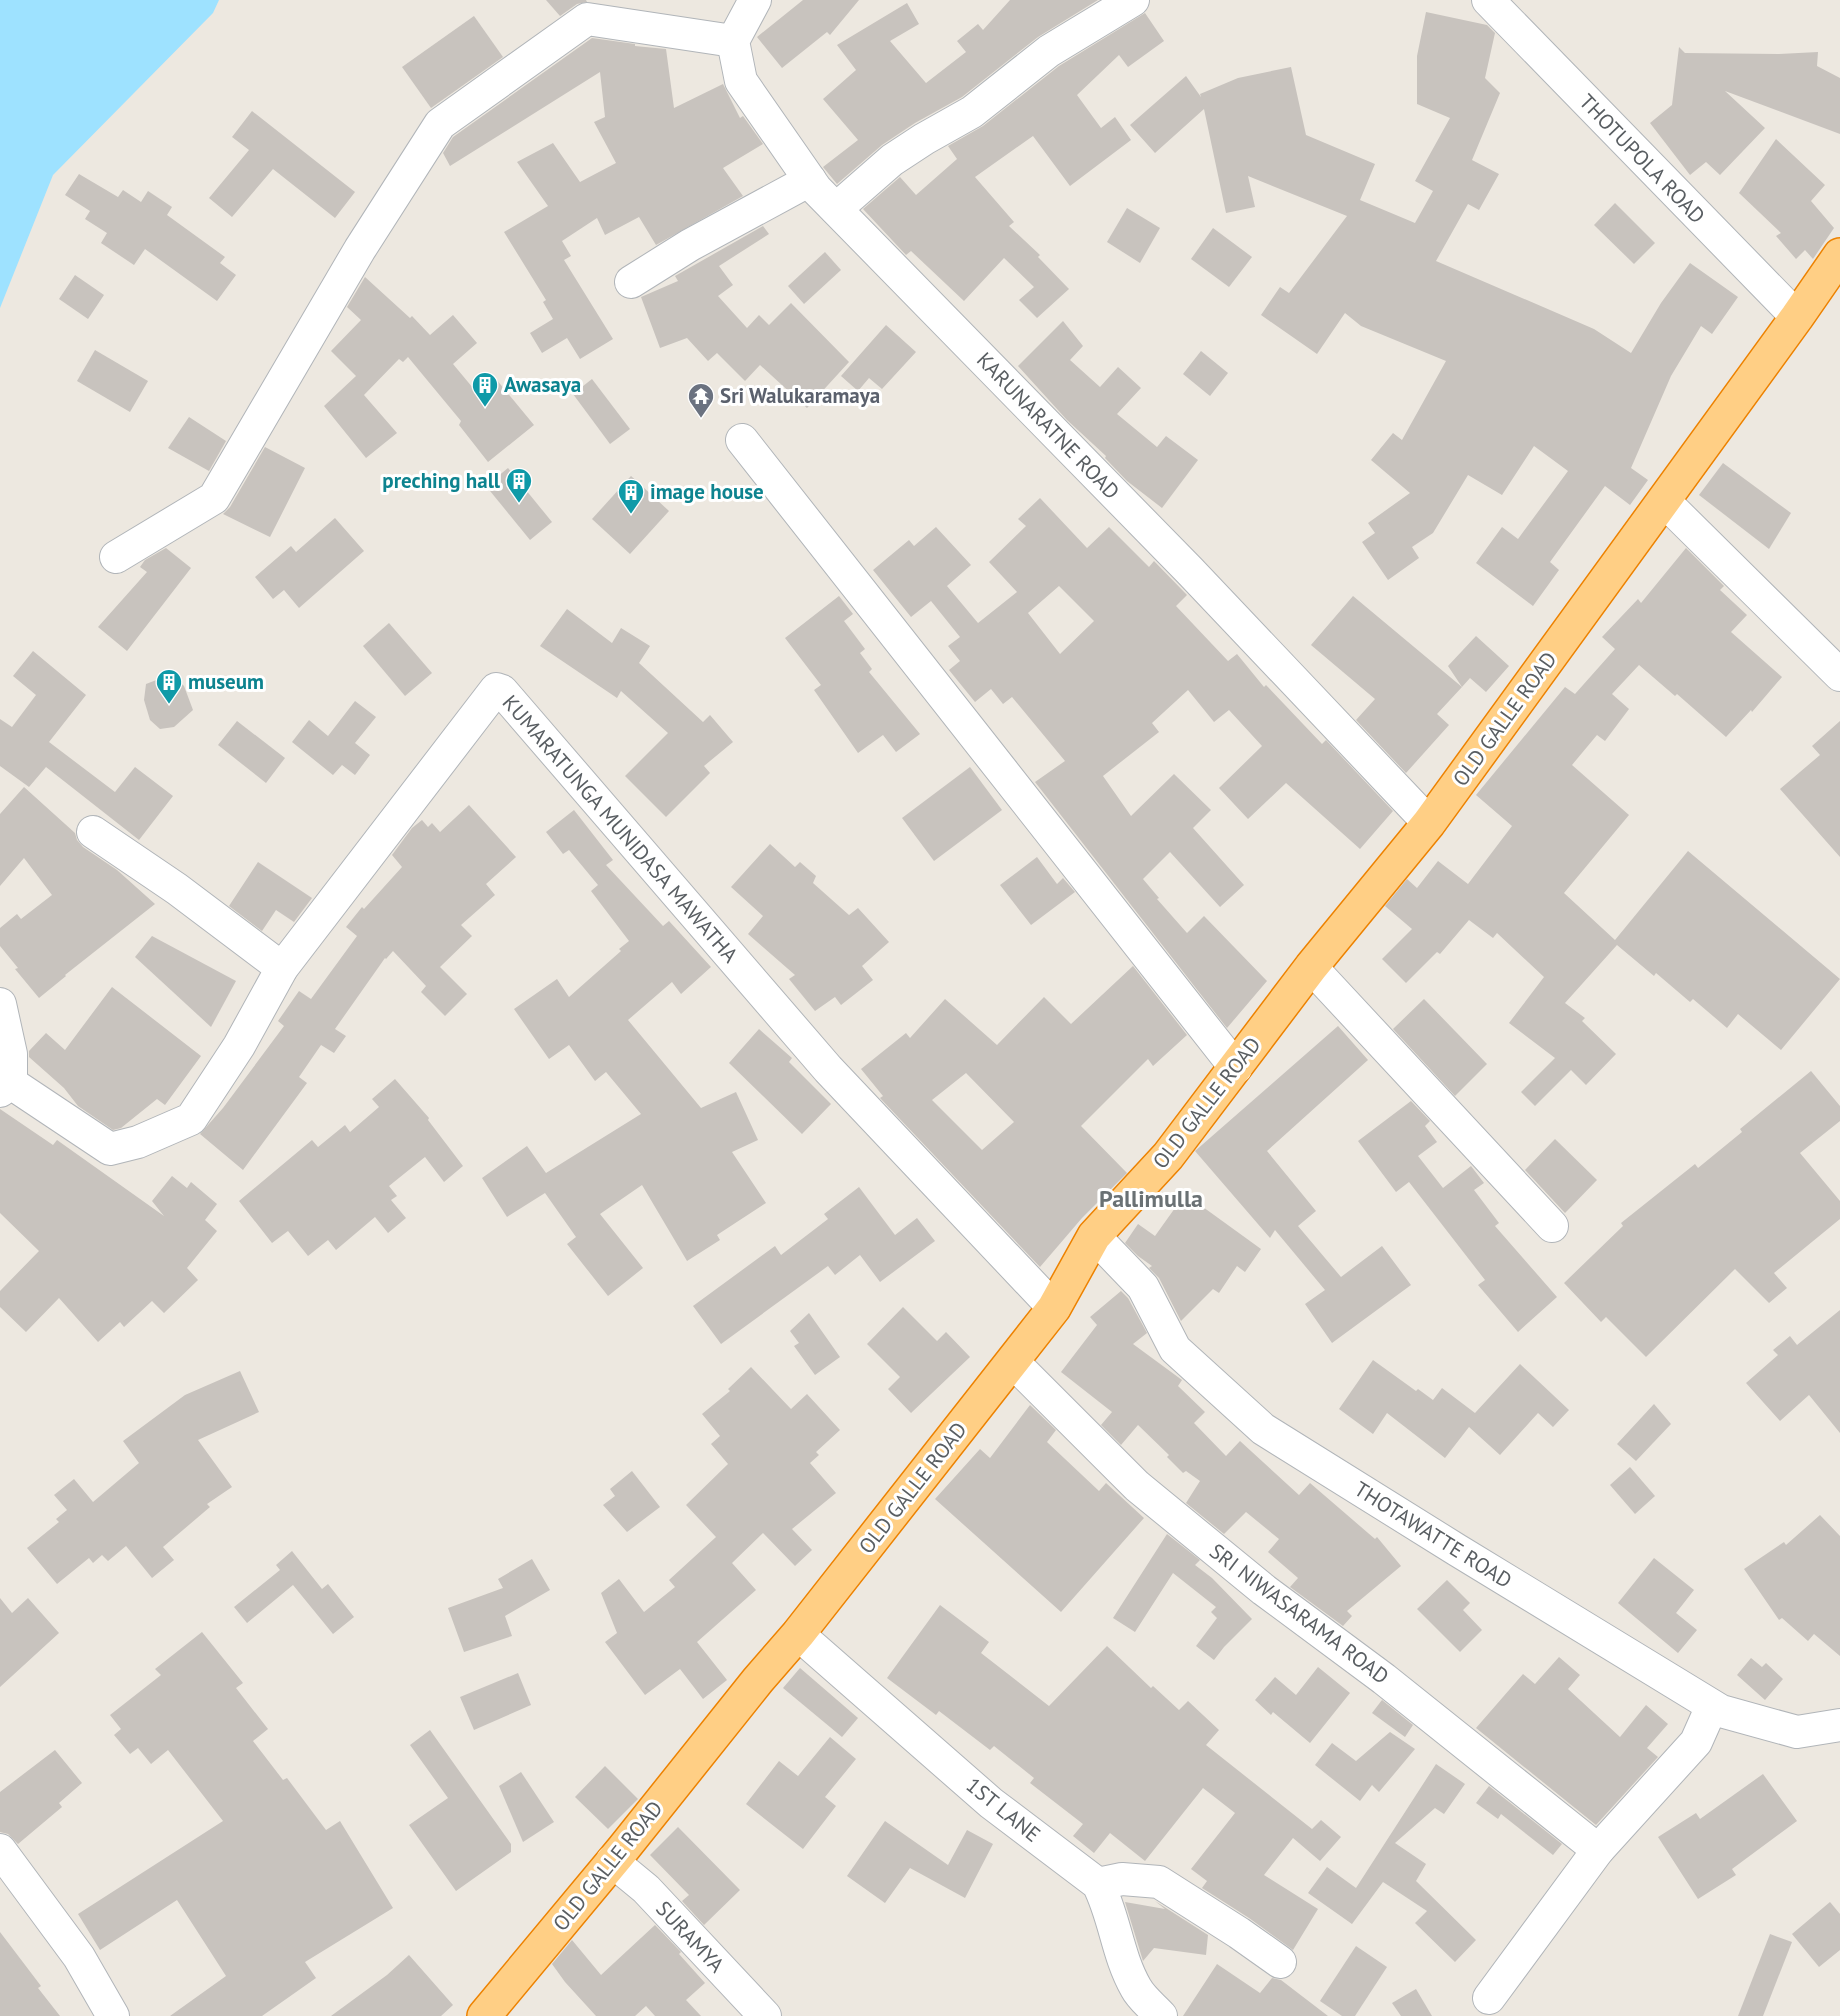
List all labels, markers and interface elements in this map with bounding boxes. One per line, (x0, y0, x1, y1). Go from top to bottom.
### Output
street label: THOTUPOLA ROAD (1574, 88, 1711, 229)
street label: KARUNARATNE ROAD (971, 347, 1125, 505)
building icon: Awasaya (470, 370, 500, 408)
place label: Awasaya (504, 371, 581, 398)
temple icon: Sri Walukaramaya (686, 381, 716, 419)
place label: Sri Walukaramaya (720, 382, 880, 409)
building icon: preching hall (504, 466, 534, 504)
place label: preching hall (382, 467, 501, 494)
building icon: image house (616, 477, 646, 515)
place label: image house (650, 478, 764, 505)
street label: OLD GALLE ROAD (1447, 646, 1562, 791)
building icon: museum (154, 667, 184, 705)
place label: museum (188, 668, 264, 695)
street label: KUMARATUNGA MUNIDASA MAWATHA (497, 689, 744, 969)
street label: OLD GALLE ROAD (1147, 1031, 1266, 1174)
district label: Pallimulla (1099, 1183, 1203, 1214)
street label: OLD GALLE ROAD (853, 1416, 972, 1559)
street label: THOTAWATTE ROAD (1349, 1475, 1517, 1594)
street label: SRI NIWASARAMA ROAD (1204, 1537, 1394, 1690)
street label: 1ST LANE (961, 1772, 1046, 1848)
street label: OLD GALLE ROAD (547, 1795, 668, 1936)
street label: SURAMYA (650, 1895, 731, 1979)

